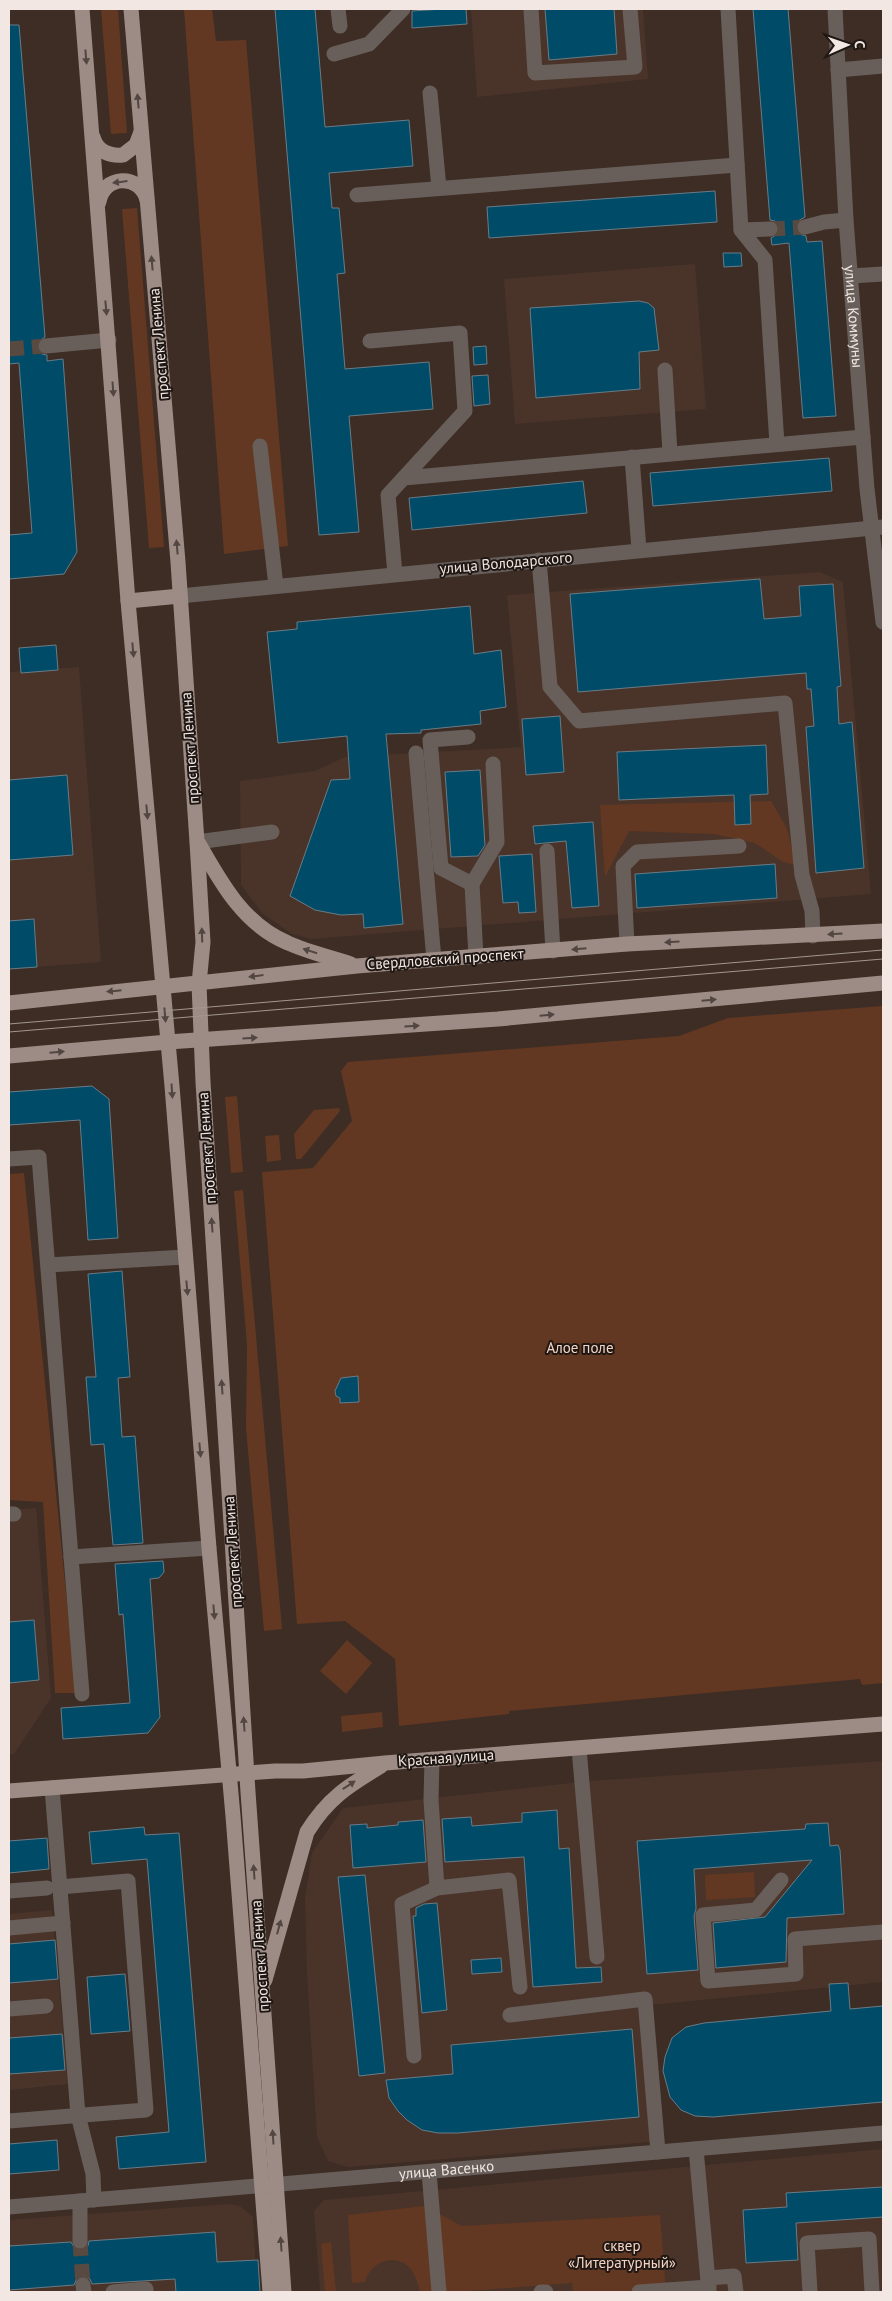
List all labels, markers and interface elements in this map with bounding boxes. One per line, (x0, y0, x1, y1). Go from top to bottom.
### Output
north arrow (822, 20, 872, 70)
text: С (851, 40, 869, 49)
one-way arrow (82, 50, 90, 66)
one-way arrow (134, 93, 142, 109)
one-way arrow (112, 178, 128, 186)
one-way arrow (148, 255, 156, 271)
street label: улица Коммуны (841, 264, 867, 368)
street label: проспект Ленина (144, 287, 173, 401)
one-way arrow (103, 300, 111, 316)
one-way arrow (109, 381, 117, 397)
one-way arrow (172, 539, 180, 555)
street label: улица Володарского (439, 547, 573, 578)
one-way arrow (129, 642, 137, 658)
street label: проспект Ленина (176, 692, 203, 805)
one-way arrow (143, 804, 151, 820)
one-way arrow (198, 927, 206, 943)
one-way arrow (826, 931, 842, 939)
one-way arrow (664, 939, 680, 947)
street label: Свердловский проспект (366, 944, 524, 973)
one-way arrow (570, 945, 586, 953)
one-way arrow (303, 947, 318, 954)
one-way arrow (248, 972, 264, 980)
one-way arrow (106, 987, 122, 995)
one-way arrow (701, 996, 717, 1004)
one-way arrow (161, 1007, 169, 1023)
one-way arrow (539, 1011, 555, 1019)
one-way arrow (404, 1021, 420, 1029)
one-way arrow (242, 1033, 258, 1041)
one-way arrow (50, 1048, 66, 1056)
one-way arrow (168, 1083, 176, 1099)
street label: проспект Ленина (193, 1092, 220, 1205)
one-way arrow (207, 1217, 215, 1233)
one-way arrow (183, 1280, 191, 1296)
park label: Алое поле (546, 1338, 614, 1357)
one-way arrow (218, 1379, 226, 1395)
one-way arrow (197, 1442, 205, 1458)
street label: проспект Ленина (219, 1496, 246, 1609)
one-way arrow (210, 1604, 218, 1620)
one-way arrow (239, 1716, 247, 1732)
street label: Красная улица (397, 1745, 495, 1770)
one-way arrow (342, 1781, 356, 1790)
one-way arrow (249, 1864, 257, 1880)
street label: проспект Ленина (246, 1900, 273, 2013)
one-way arrow (276, 1919, 284, 1934)
one-way arrow (269, 2129, 277, 2145)
street label: улица Васенко (398, 2156, 495, 2183)
one-way arrow (276, 2235, 284, 2251)
park label: сквер «Литературный» (568, 2236, 676, 2272)

